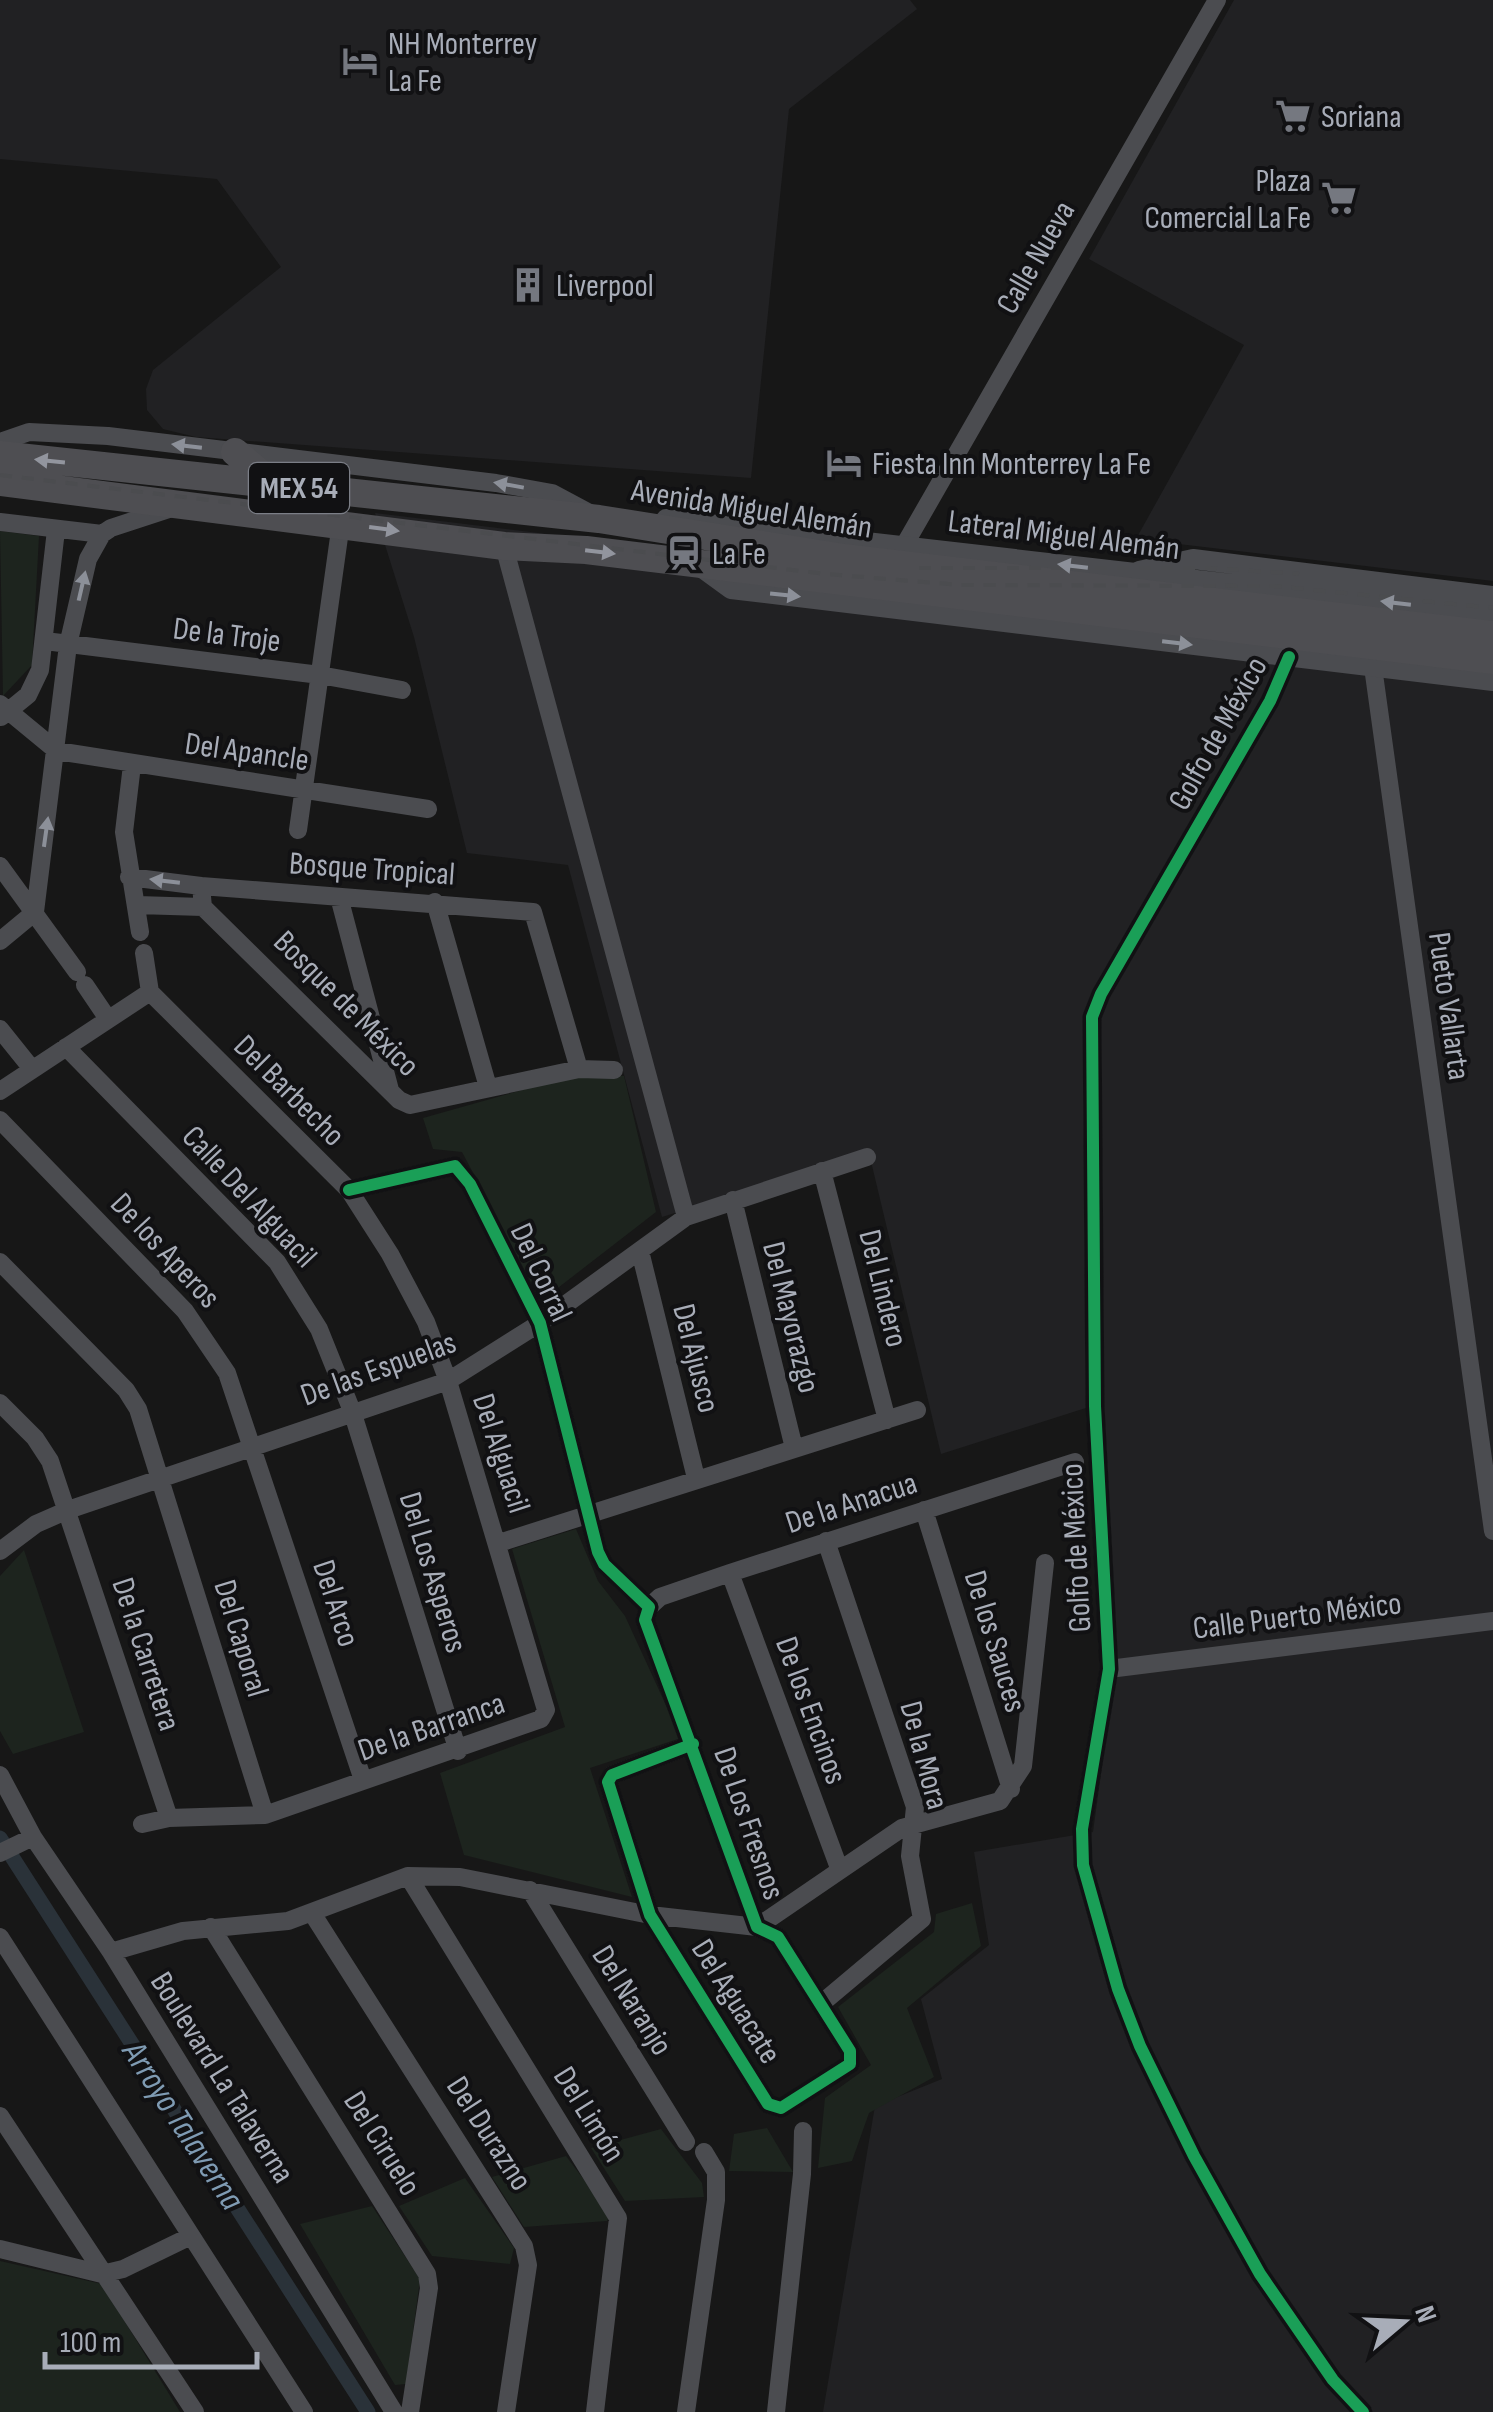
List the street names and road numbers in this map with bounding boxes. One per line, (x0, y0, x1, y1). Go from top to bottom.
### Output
street label: Calle Nueva (988, 194, 1084, 321)
road number: MEX 54 (249, 463, 349, 513)
street label: Avenida Miguel Alemán (628, 471, 875, 548)
street label: Lateral Miguel Alemán (946, 502, 1182, 569)
street label: De la Troje (171, 610, 283, 661)
street label: Golfo de México (1160, 650, 1276, 817)
street label: Del Apancle (182, 724, 311, 780)
street label: Bosque Tropical (288, 844, 456, 895)
street label: Bosque de México (265, 923, 427, 1085)
street label: Pueto Vallarta (1419, 930, 1478, 1083)
street label: Del Barbecho (225, 1027, 353, 1155)
street label: Calle Del Alguacil (173, 1118, 325, 1276)
street label: De los Aperos (102, 1185, 228, 1317)
street label: Del Corral (501, 1217, 580, 1328)
street label: Del Lindero (849, 1226, 916, 1351)
street label: Del Mayorazgo (753, 1238, 828, 1397)
street label: Del Ajusco (663, 1300, 728, 1417)
street label: De las Espuelas (296, 1323, 462, 1416)
street label: Del Alguacil (463, 1389, 538, 1518)
street label: Golfo de México (1053, 1463, 1100, 1633)
street label: De la Anacua (781, 1464, 922, 1543)
street label: Del Los Asperos (390, 1487, 475, 1657)
street label: Del Arco (303, 1555, 368, 1652)
street label: De los Sauces (955, 1566, 1035, 1717)
street label: De la Carretera (103, 1573, 189, 1736)
street label: Del Caporal (204, 1575, 277, 1702)
street label: Calle Puerto México (1191, 1584, 1404, 1649)
street label: De los Encinos (766, 1632, 855, 1789)
street label: De la Barranca (353, 1684, 510, 1771)
street label: De la Mora (890, 1697, 957, 1814)
street label: De Los Fresnos (704, 1742, 793, 1905)
street label: Del Aguacate (682, 1932, 789, 2071)
street label: Del Naranjo (583, 1939, 681, 2063)
street label: Boulevard La Talaverna (141, 1965, 302, 2191)
street label: Del Limón (544, 2060, 633, 2170)
street label: Del Durazno (437, 2069, 540, 2198)
street label: Del Ciruelo (335, 2084, 429, 2203)

